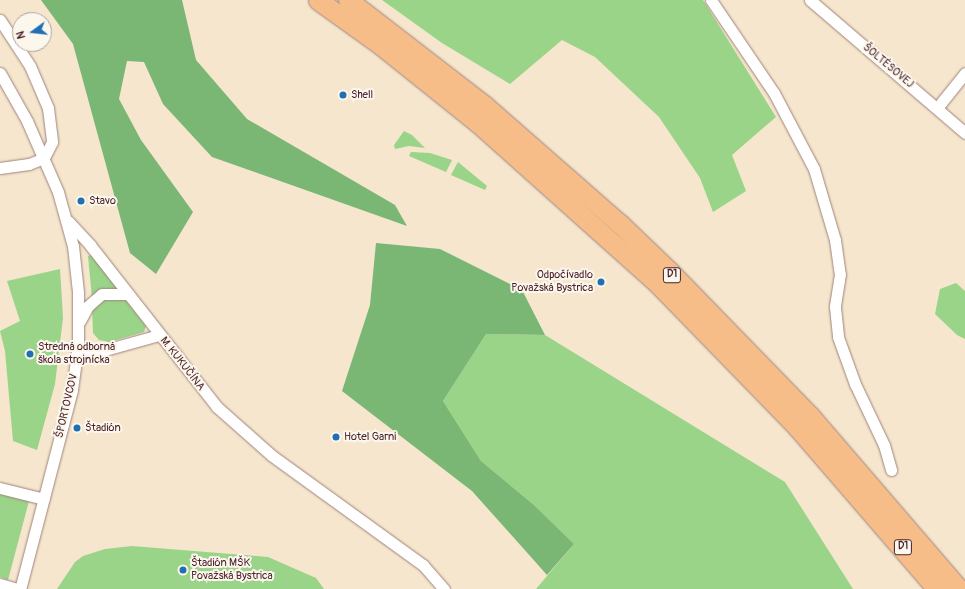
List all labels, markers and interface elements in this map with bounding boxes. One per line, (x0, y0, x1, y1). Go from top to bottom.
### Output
north arrow (12, 12, 52, 52)
text: N (14, 30, 28, 40)
street label: ŠOLTÉSOVEJ (860, 41, 916, 91)
place label: Shell (351, 88, 373, 102)
marker: Shell (338, 90, 348, 100)
place label: Stavo (89, 194, 116, 208)
marker: Stavo (76, 196, 86, 206)
road number: D1 (662, 267, 682, 283)
place label: Odpočívadlo Považská Bystrica (511, 269, 593, 295)
marker: Odpočívadlo Považská Bystrica (596, 277, 606, 287)
street label: M. KUKUČÍNA (157, 334, 207, 394)
place label: Stredná odborná škola strojnícka (38, 341, 115, 367)
marker: Stredná odborná škola strojnícka (25, 349, 35, 359)
street label: ŠPORTOVCOV (53, 373, 81, 439)
place label: Štadión (85, 421, 121, 435)
marker: Štadión (72, 423, 82, 433)
place label: Hotel Garni (344, 430, 396, 444)
marker: Hotel Garni (331, 432, 341, 442)
road number: D1 (893, 539, 913, 555)
place label: Štadión MŠK Považská Bystrica (191, 557, 273, 583)
marker: Štadión MŠK Považská Bystrica (178, 565, 188, 575)

